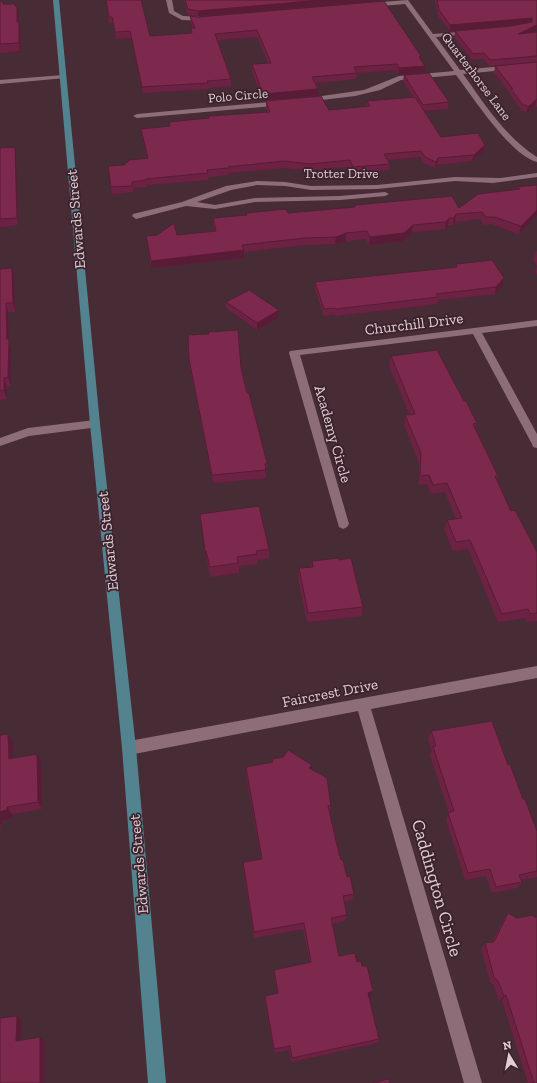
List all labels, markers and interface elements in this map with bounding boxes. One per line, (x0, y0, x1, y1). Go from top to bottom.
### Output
street label: Quarterhorse Lane (439, 29, 514, 123)
street label: Polo Circle (208, 85, 269, 106)
street label: Trotter Drive (304, 166, 378, 181)
street label: Edwards Street (63, 168, 89, 269)
street label: Churchill Drive (364, 309, 464, 339)
street label: Academy Circle (311, 383, 355, 485)
street label: Edwards Street (94, 490, 122, 592)
street label: Faircrest Drive (281, 675, 379, 711)
street label: Edwards Street (126, 813, 152, 914)
street label: Caddington Circle (407, 817, 467, 959)
north arrow (489, 1035, 529, 1075)
text: N (502, 1038, 513, 1053)

